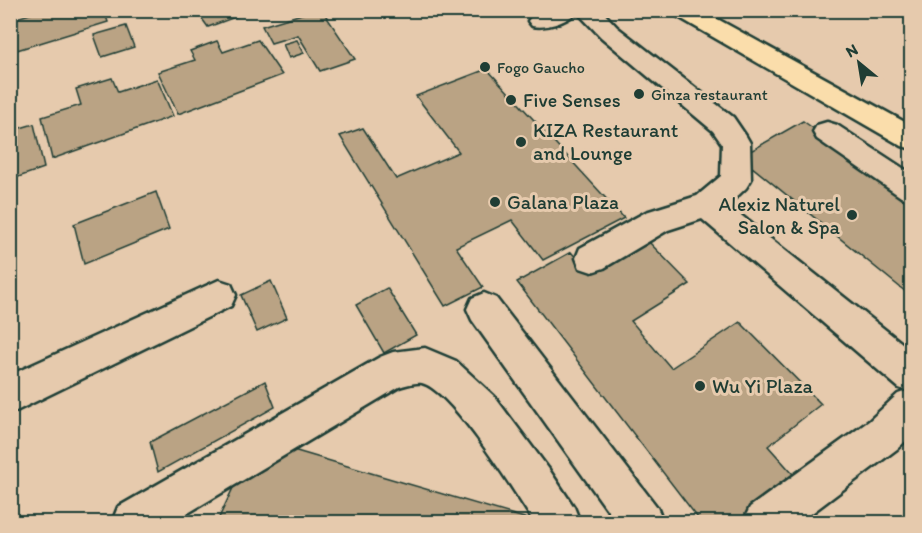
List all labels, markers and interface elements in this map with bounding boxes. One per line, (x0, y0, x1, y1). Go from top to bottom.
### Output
north arrow (829, 33, 889, 93)
text: N (842, 40, 861, 61)
place label: Fogo Gaucho (497, 58, 585, 77)
marker: Fogo Gaucho (478, 60, 492, 74)
place label: Ginza restaurant (651, 85, 768, 104)
marker: Ginza restaurant (632, 87, 646, 101)
place label: Five Senses (523, 88, 621, 112)
marker: Five Senses (504, 93, 518, 107)
place label: KIZA Restaurant and Lounge (533, 118, 679, 165)
marker: KIZA Restaurant and Lounge (514, 135, 528, 149)
place label: Galana Plaza (507, 190, 619, 214)
place label: Alexiz Naturel Salon & Spa (719, 192, 841, 239)
marker: Galana Plaza (488, 195, 502, 209)
marker: Alexiz Naturel Salon & Spa (845, 208, 859, 222)
place label: Wu Yi Plaza (712, 374, 813, 398)
marker: Wu Yi Plaza (693, 379, 707, 393)

